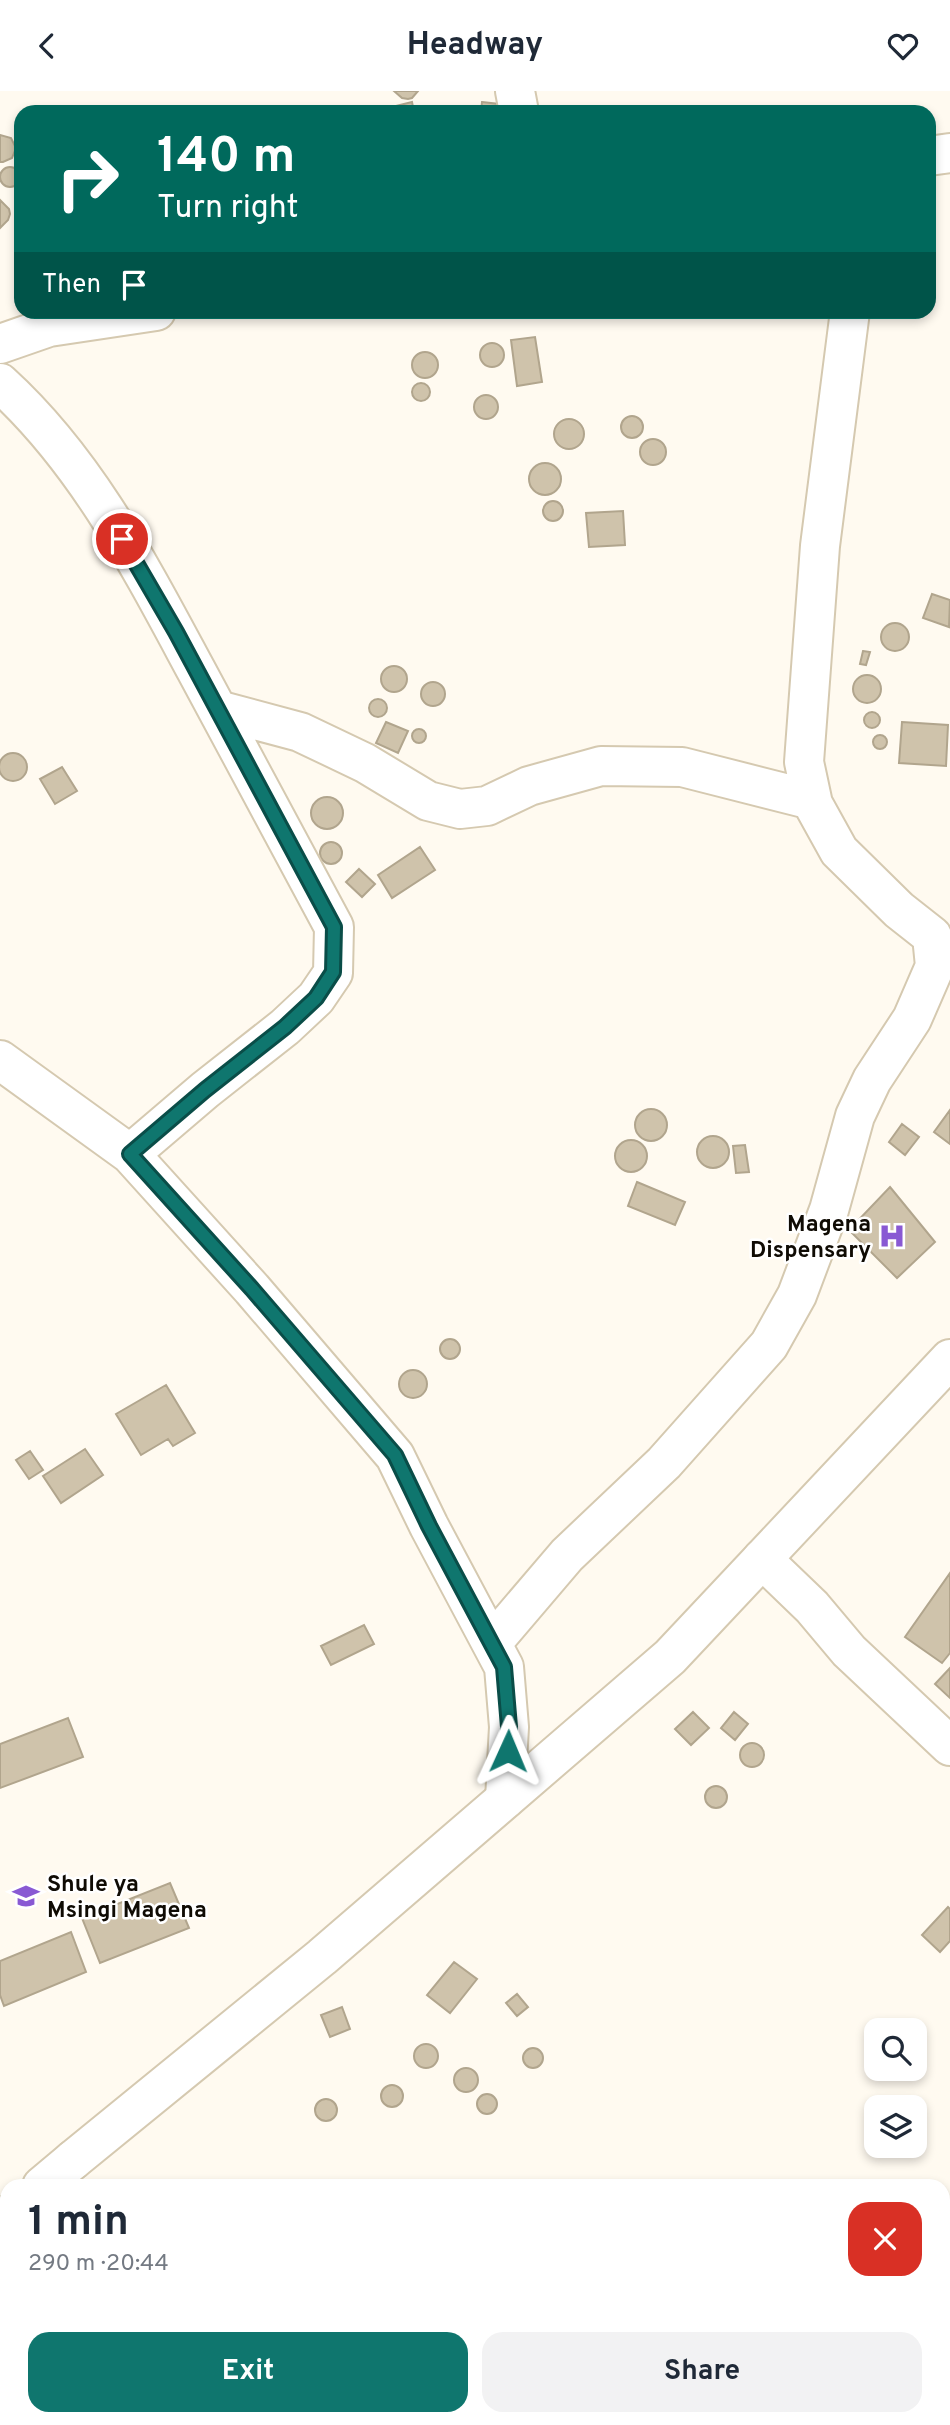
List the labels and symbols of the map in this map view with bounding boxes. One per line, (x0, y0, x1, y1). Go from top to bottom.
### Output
pin (92, 509, 152, 569)
place label: Magena Dispensary (750, 1211, 871, 1266)
hospital icon: Magena Dispensary (877, 1221, 907, 1251)
position arrow (471, 1714, 545, 1788)
place label: Shule ya Msingi Magena (47, 1871, 207, 1926)
school or university icon: Shule ya Msingi Magena (11, 1881, 41, 1911)

